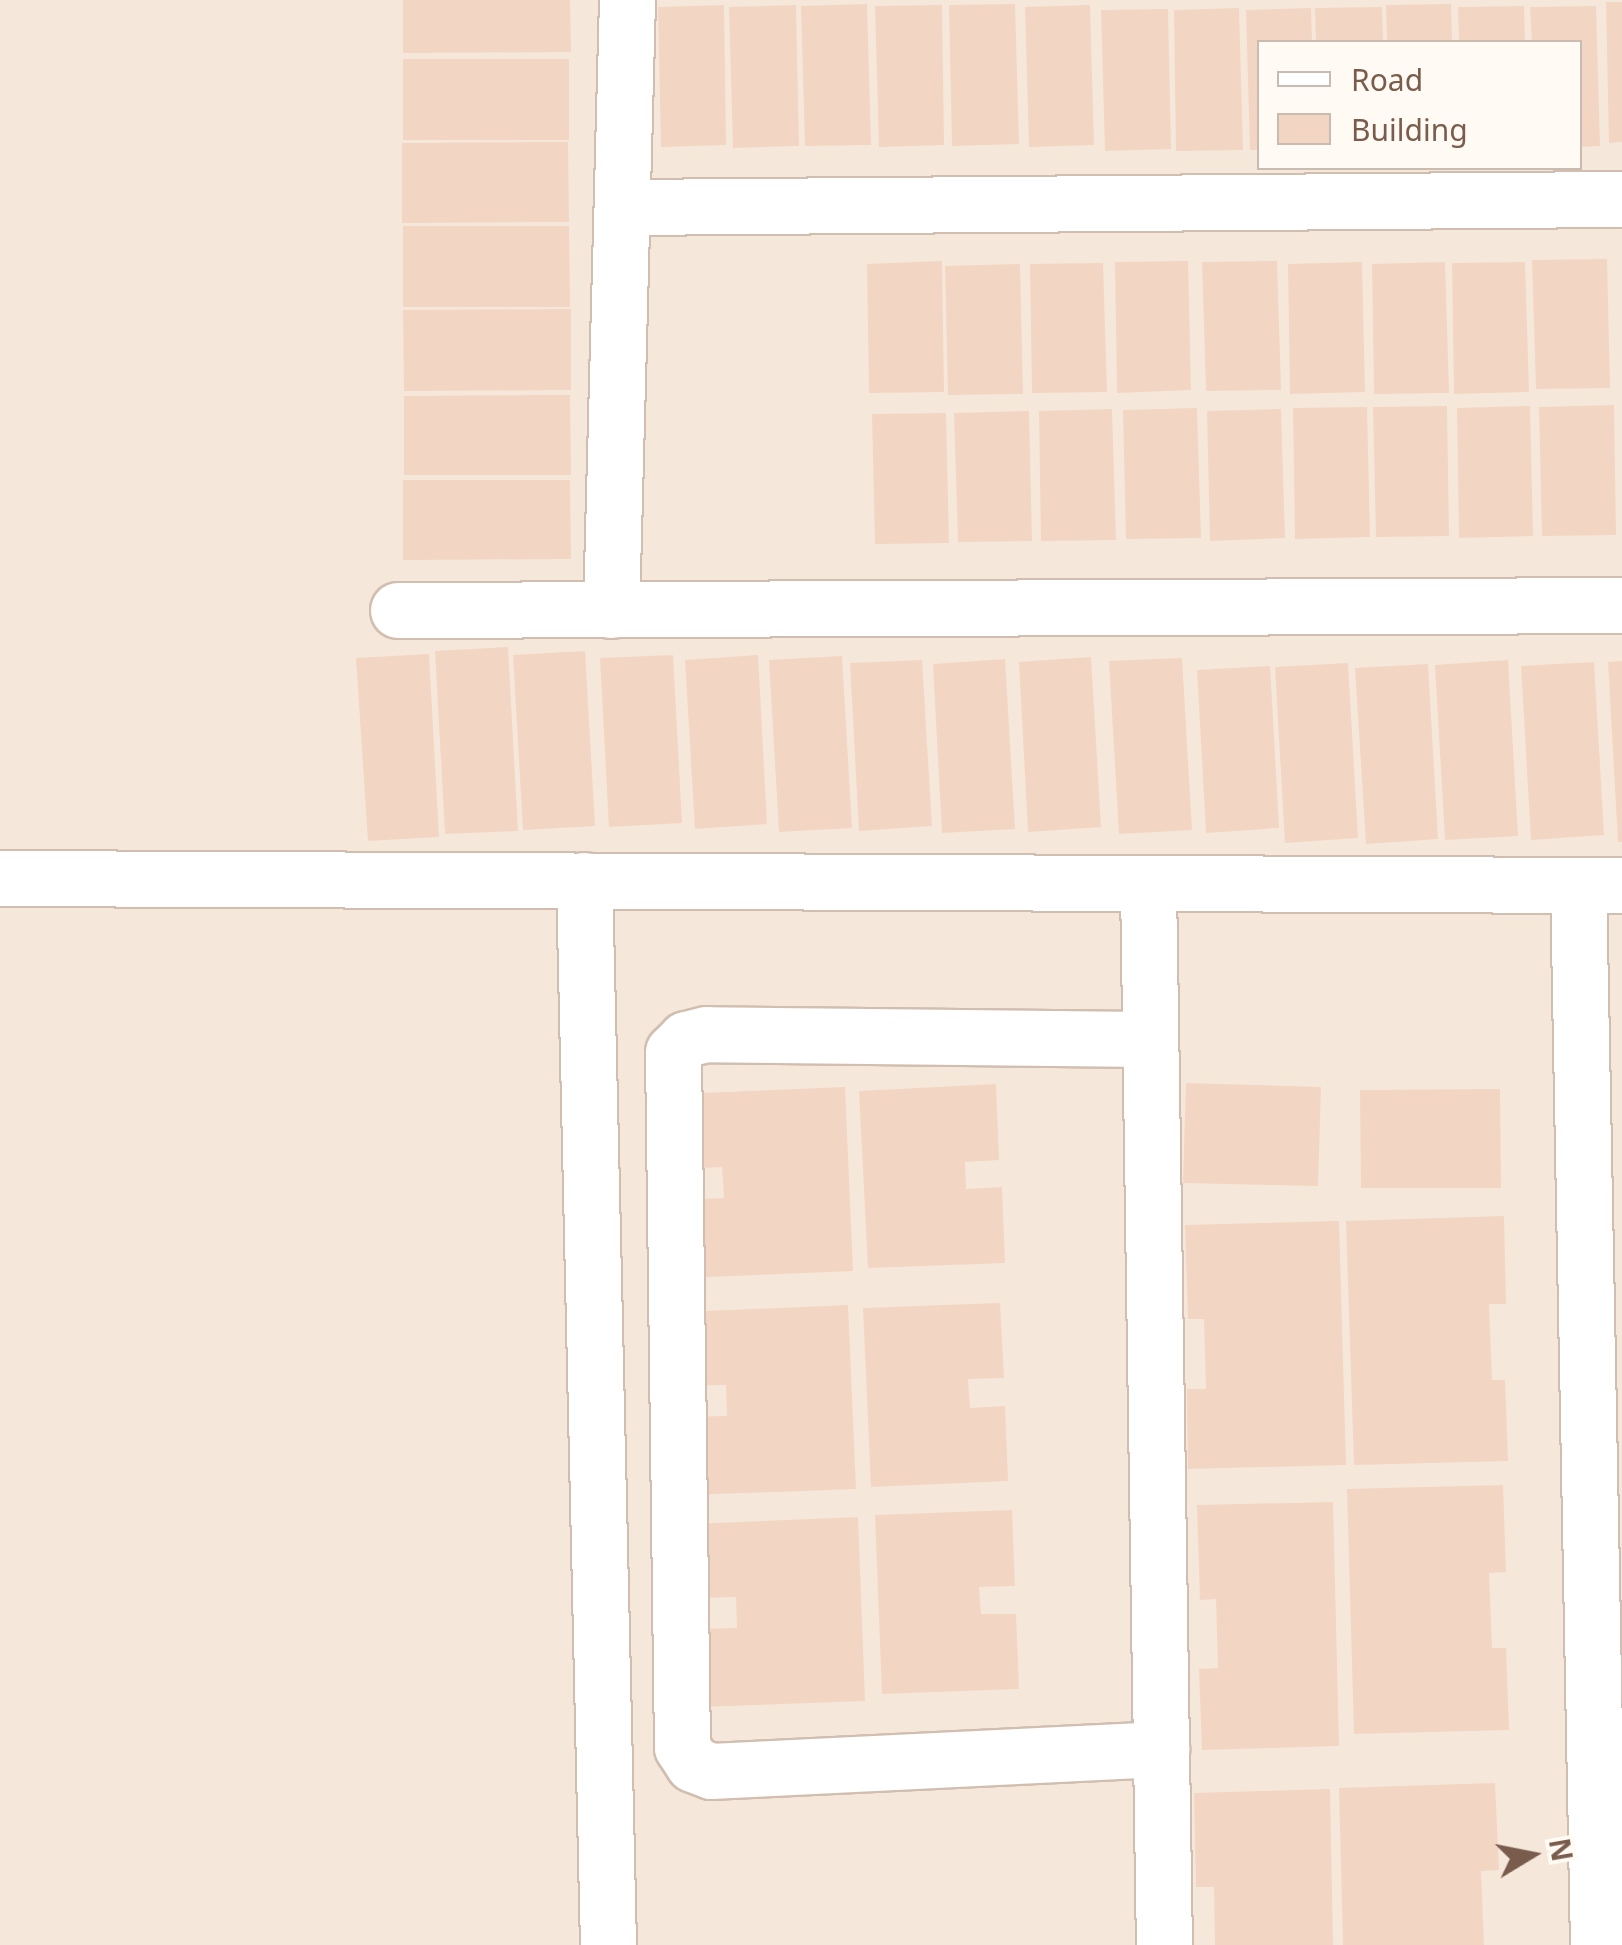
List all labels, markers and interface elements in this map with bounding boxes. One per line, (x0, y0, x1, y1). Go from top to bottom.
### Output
legend (1257, 40, 1582, 170)
text: Road (1351, 59, 1423, 100)
text: Building (1351, 109, 1468, 150)
north arrow (1482, 1805, 1582, 1905)
text: N (1541, 1835, 1582, 1864)

